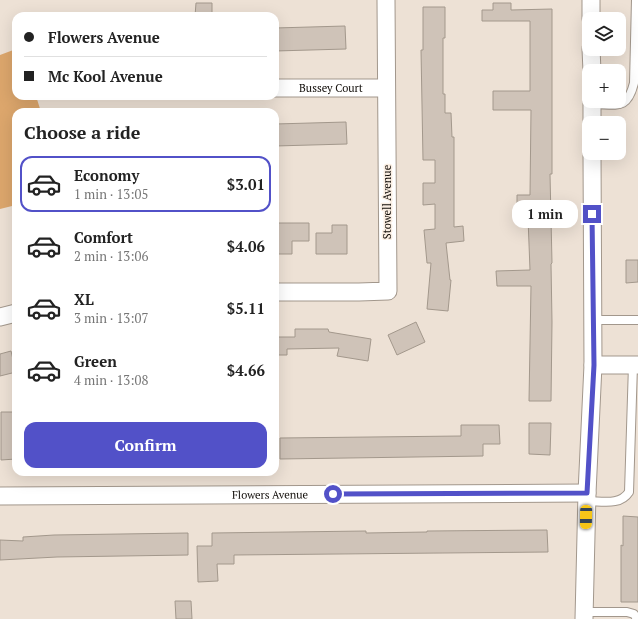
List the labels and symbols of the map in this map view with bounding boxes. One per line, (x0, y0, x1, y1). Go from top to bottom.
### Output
street label: Bussey Court (299, 81, 363, 95)
street label: Stowell Avenue (380, 164, 394, 239)
callout: 1 min (512, 200, 578, 228)
route end (583, 205, 601, 223)
route start (324, 485, 342, 503)
street label: Flowers Avenue (232, 487, 309, 502)
car (580, 505, 592, 529)

